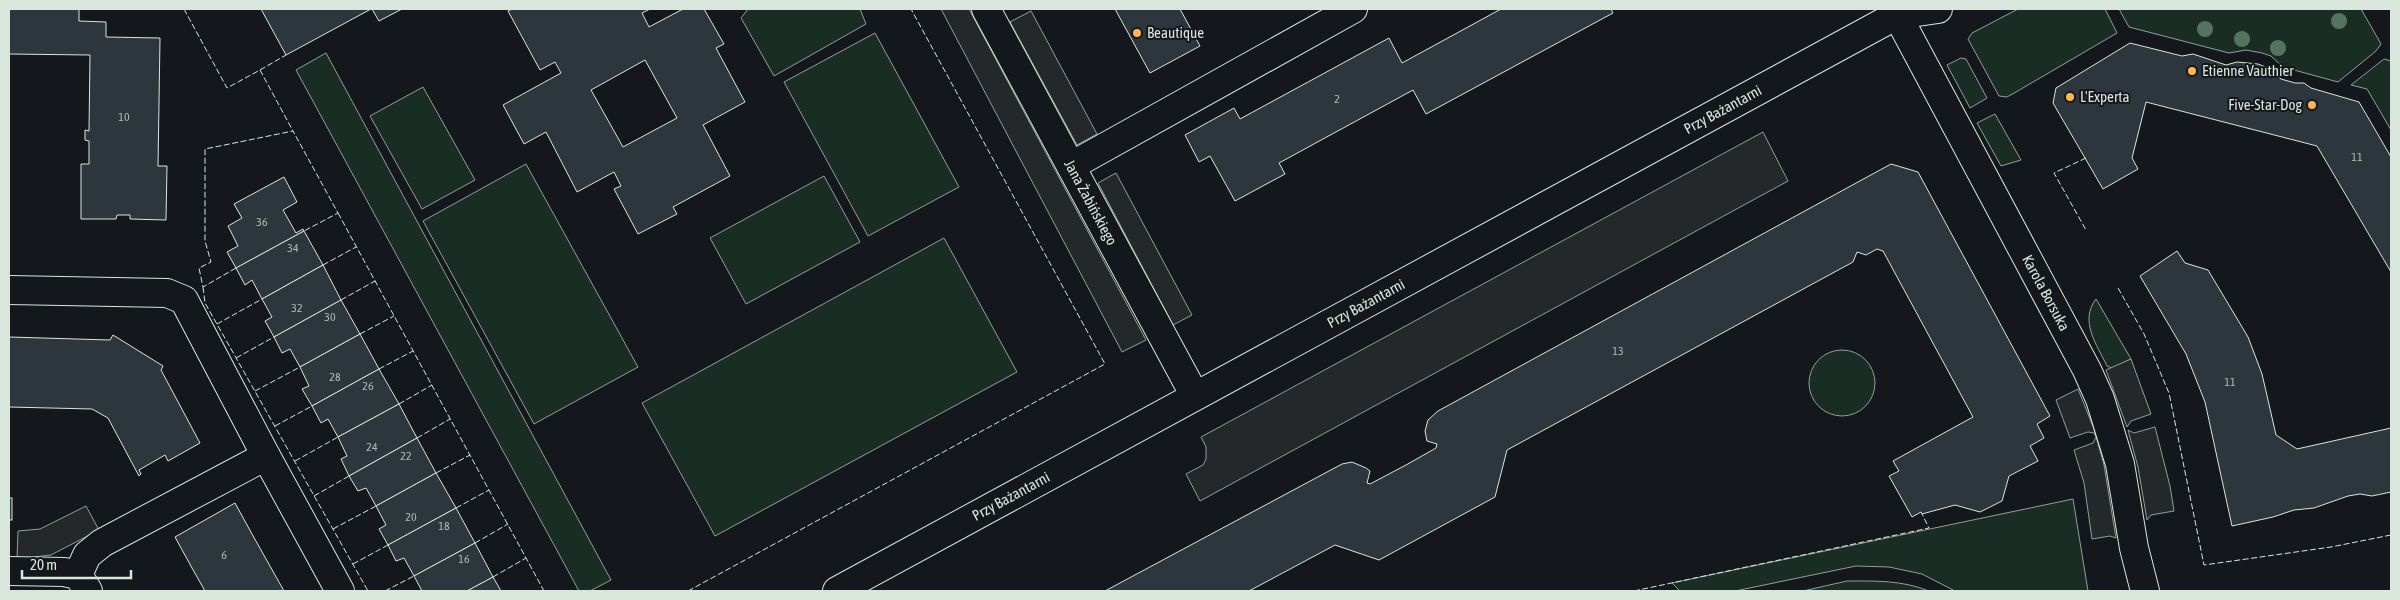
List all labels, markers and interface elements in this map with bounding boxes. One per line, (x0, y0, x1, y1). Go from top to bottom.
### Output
place label: Beautique (1147, 24, 1204, 41)
marker: Beautique (1131, 27, 1143, 39)
place label: Etienne Vauthier (2202, 62, 2294, 79)
marker: Etienne Vauthier (2186, 65, 2198, 77)
street label: Przy Bażantarni (1681, 81, 1764, 137)
place label: L'Experta (2080, 88, 2129, 105)
marker: L'Experta (2064, 91, 2076, 103)
house number: 2 (1334, 92, 1340, 106)
place label: Five-Star-Dog (2228, 96, 2303, 113)
marker: Five-Star-Dog (2306, 99, 2318, 111)
house number: 10 (118, 110, 130, 124)
house number: 11 (2351, 150, 2363, 164)
street label: Jana Żabińskiego (1061, 157, 1121, 248)
house number: 36 (256, 215, 268, 229)
house number: 34 (287, 241, 299, 255)
street label: Karola Borsuka (2019, 252, 2073, 334)
street label: Przy Bażantarni (1324, 275, 1407, 331)
house number: 32 (291, 301, 303, 315)
house number: 30 (324, 310, 336, 324)
house number: 13 (1612, 344, 1624, 358)
house number: 28 (329, 370, 341, 384)
house number: 11 (2224, 375, 2236, 389)
house number: 26 (362, 379, 374, 393)
house number: 24 (366, 440, 378, 454)
house number: 22 (400, 449, 412, 463)
street label: Przy Bażantarni (969, 468, 1052, 524)
house number: 20 (405, 510, 417, 524)
house number: 18 (438, 519, 450, 533)
scale bar (22, 548, 131, 580)
house number: 6 (221, 548, 227, 562)
house number: 16 (458, 552, 470, 566)
text: 20 m (30, 556, 57, 573)

